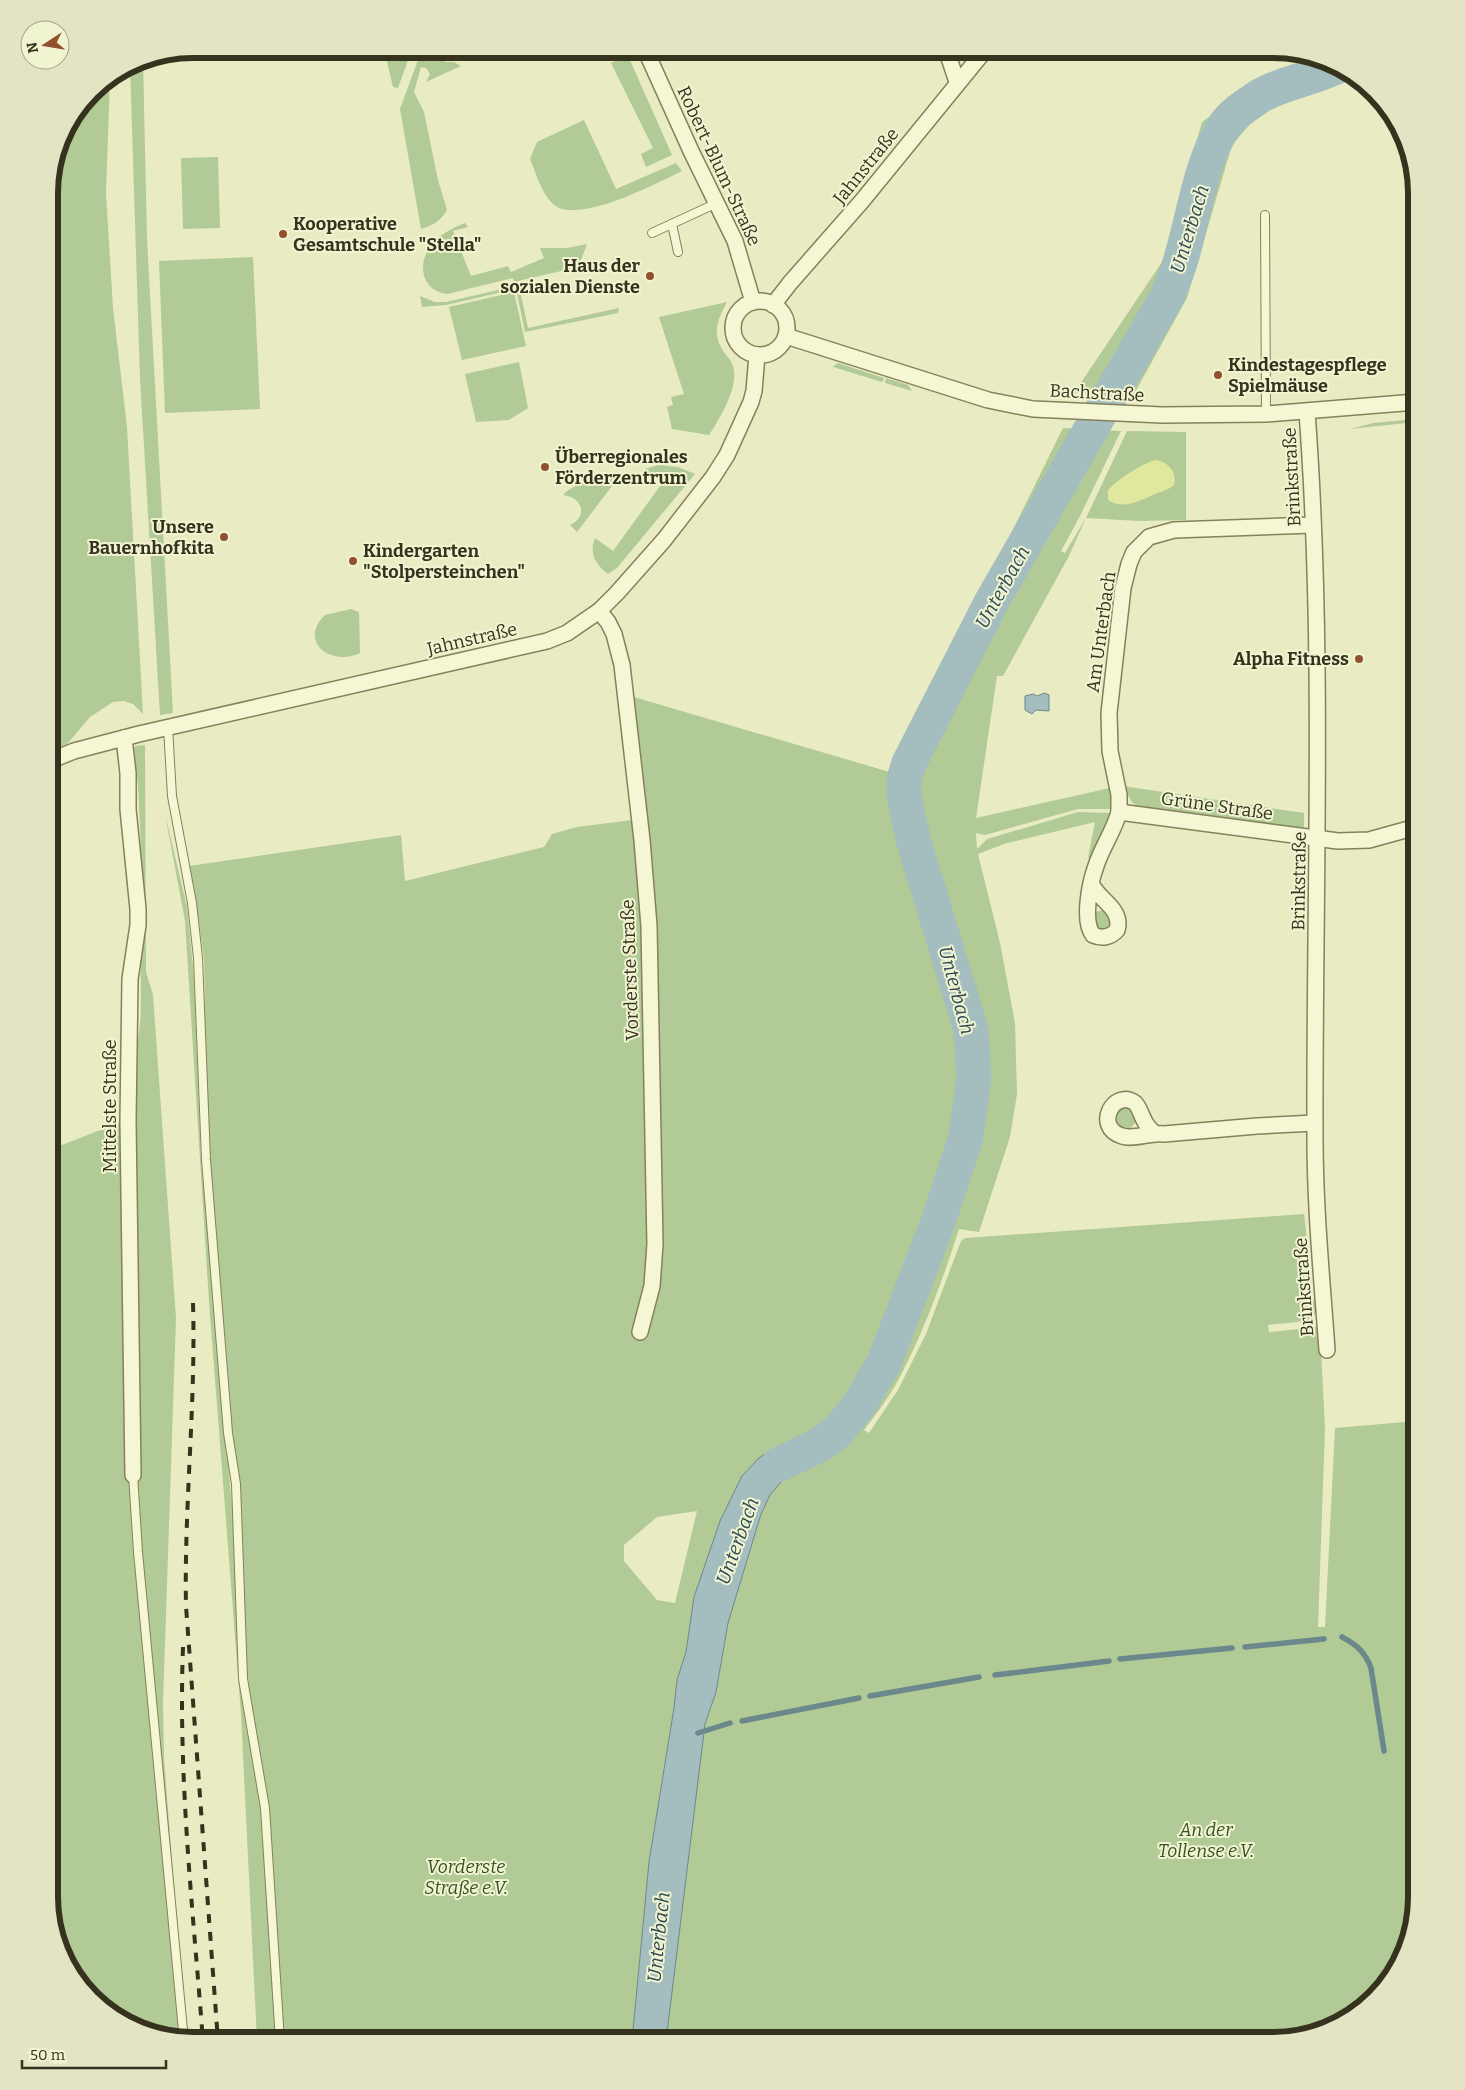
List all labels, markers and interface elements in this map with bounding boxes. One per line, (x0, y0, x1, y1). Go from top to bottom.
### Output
north arrow (20, 20, 70, 70)
text: N (23, 40, 42, 55)
street label: Robert-Blum-Straße (672, 83, 766, 249)
street label: Jahnstraße (828, 123, 903, 209)
water label: Unterbach (1165, 182, 1214, 276)
place label: Kooperative Gesamtschule "Stella" (293, 213, 482, 256)
marker: Kooperative Gesamtschule "Stella" (277, 228, 289, 240)
place label: Haus der sozialen Dienste (500, 255, 641, 298)
marker: Haus der sozialen Dienste (644, 270, 656, 282)
place label: Kindestagespflege Spielmäuse (1228, 354, 1387, 397)
marker: Kindestagespflege Spielmäuse (1212, 369, 1224, 381)
street label: Bachstraße (1049, 380, 1145, 406)
street label: Brinkstraße (1278, 427, 1306, 527)
place label: Überregionales Förderzentrum (555, 446, 688, 489)
marker: Überregionales Förderzentrum (539, 461, 551, 473)
place label: Unsere Bauernhofkita (89, 516, 214, 559)
marker: Unsere Bauernhofkita (218, 531, 230, 543)
place label: Kindergarten "Stolpersteinchen" (363, 540, 525, 583)
water label: Unterbach (970, 542, 1035, 633)
marker: Kindergarten "Stolpersteinchen" (347, 555, 359, 567)
street label: Am Unterbach (1082, 570, 1120, 694)
street label: Jahnstraße (424, 618, 519, 660)
place label: Alpha Fitness (1233, 648, 1349, 670)
marker: Alpha Fitness (1353, 653, 1365, 665)
street label: Grüne Straße (1160, 787, 1274, 825)
street label: Brinkstraße (1287, 831, 1311, 931)
street label: Vorderste Straße (617, 899, 643, 1041)
water label: Unterbach (934, 943, 979, 1037)
street label: Mittelste Straße (99, 1039, 121, 1173)
street label: Brinkstraße (1290, 1237, 1318, 1337)
water label: Unterbach (711, 1495, 764, 1588)
park label: An der Tollense e.V. (1158, 1819, 1254, 1862)
park label: Vorderste Straße e.V. (424, 1856, 508, 1899)
water label: Unterbach (642, 1891, 675, 1983)
scale bar (22, 2038, 166, 2070)
text: 50 m (30, 2046, 66, 2064)

